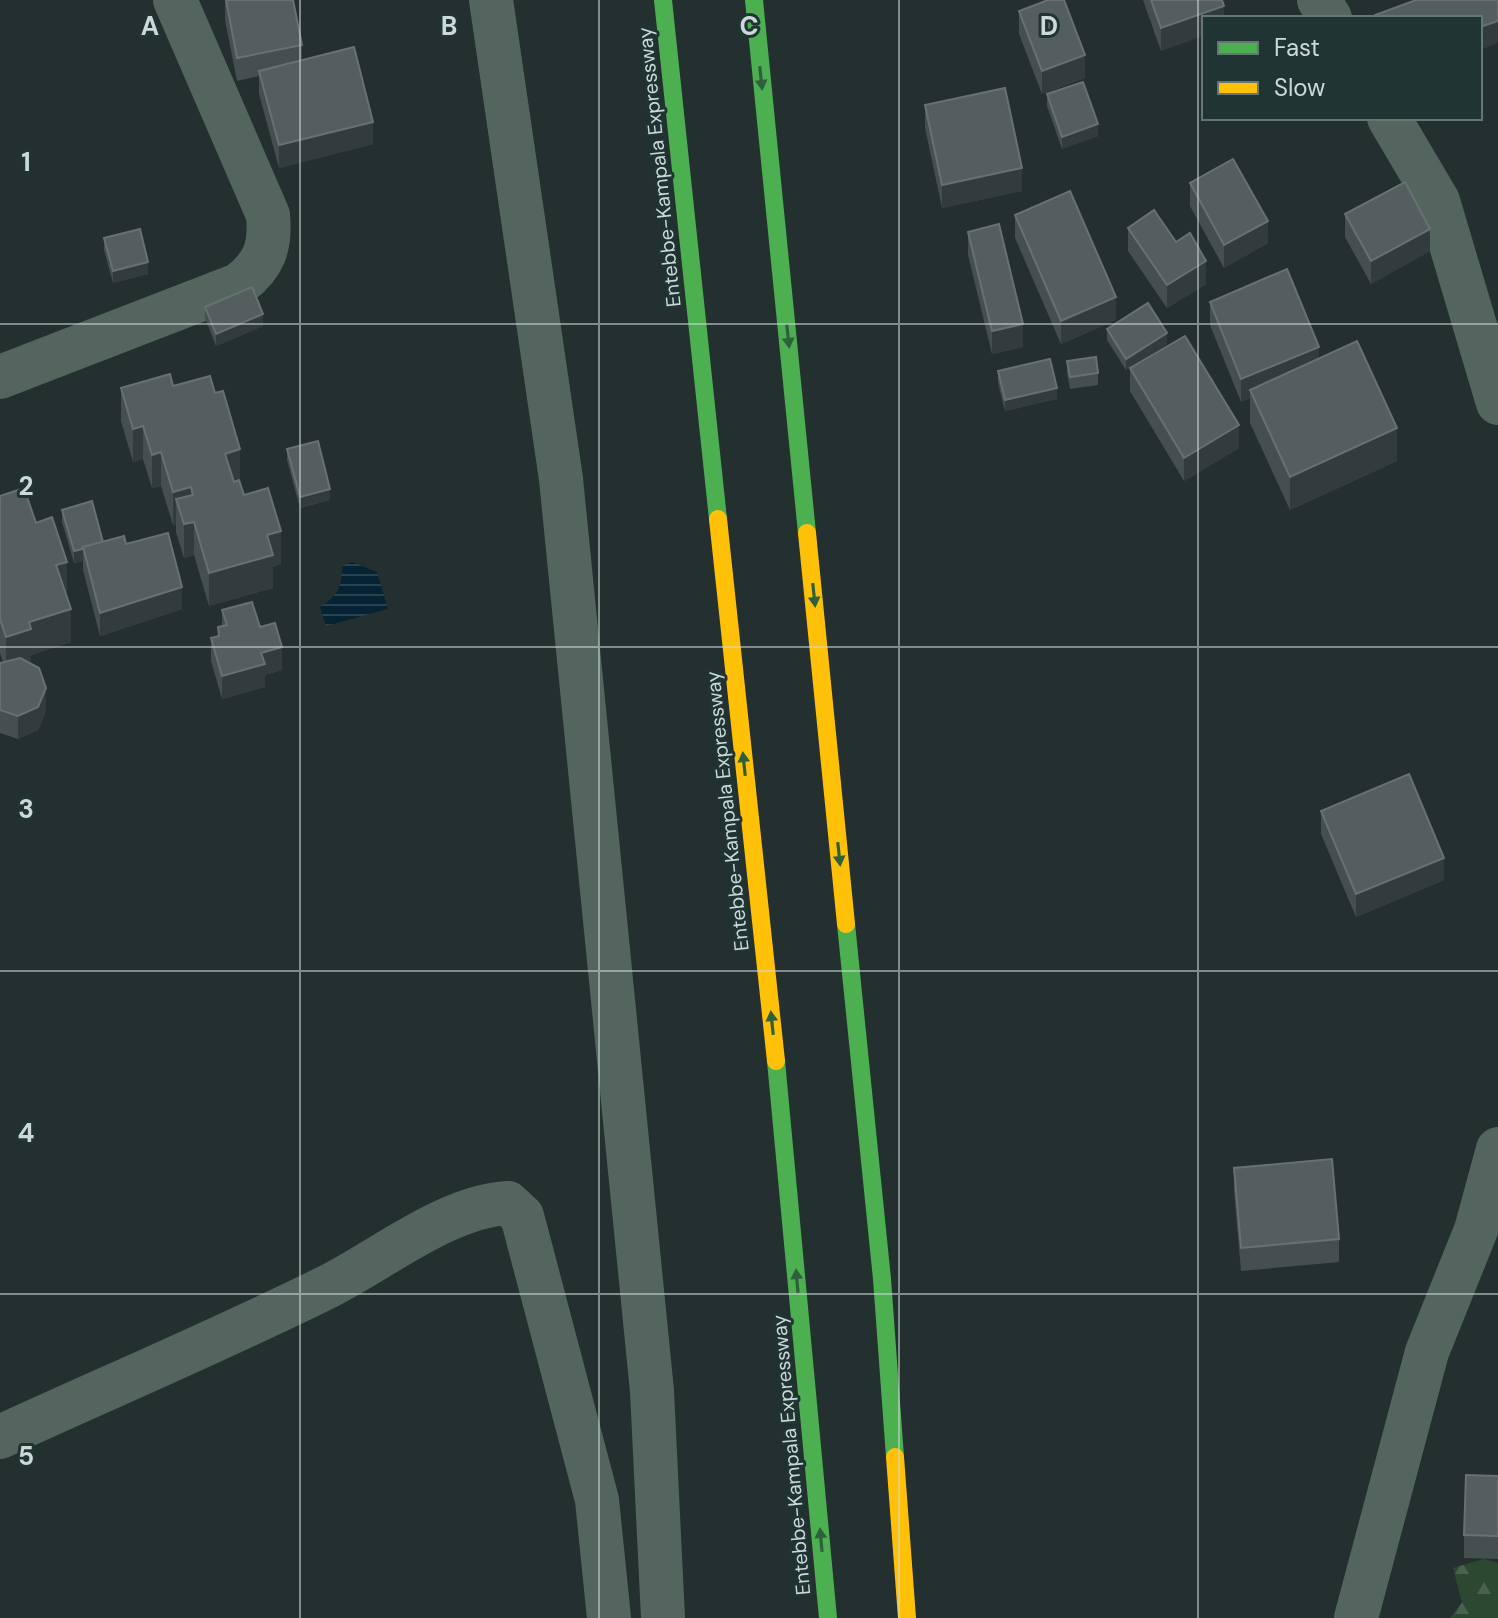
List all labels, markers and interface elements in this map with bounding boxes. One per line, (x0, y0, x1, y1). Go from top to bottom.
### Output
text: A (141, 9, 159, 43)
text: B (441, 9, 457, 43)
text: C (739, 9, 759, 43)
text: D (1040, 9, 1058, 43)
legend (1202, 16, 1482, 120)
street label: Entebbe-Kampala Expressway (631, 26, 687, 308)
text: Fast (1274, 32, 1320, 63)
one-way arrow (755, 66, 768, 91)
text: Slow (1274, 72, 1325, 103)
text: 1 (21, 145, 31, 179)
one-way arrow (781, 324, 794, 349)
text: 2 (18, 469, 34, 503)
one-way arrow (807, 583, 820, 608)
street label: Entebbe-Kampala Expressway (699, 670, 755, 952)
one-way arrow (738, 751, 751, 776)
text: 3 (18, 792, 34, 826)
one-way arrow (833, 842, 846, 867)
one-way arrow (765, 1010, 778, 1035)
text: 4 (18, 1116, 34, 1150)
one-way arrow (790, 1268, 803, 1293)
street label: Entebbe-Kampala Expressway (766, 1314, 816, 1596)
text: 5 (18, 1439, 34, 1473)
one-way arrow (814, 1527, 827, 1552)

